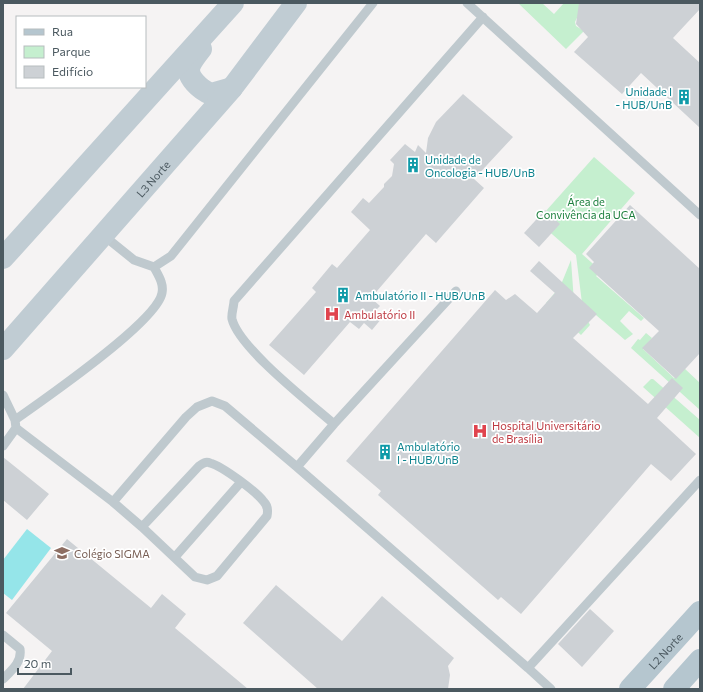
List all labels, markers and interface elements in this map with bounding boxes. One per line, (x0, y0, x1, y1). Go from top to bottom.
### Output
legend (16, 16, 146, 88)
text: Rua (52, 24, 73, 38)
text: Parque (52, 44, 90, 58)
text: Edifício (52, 64, 93, 78)
place label: Unidade I - HUB/UnB (616, 85, 672, 111)
building icon: Unidade I - HUB/UnB (675, 88, 693, 106)
place label: Unidade de Oncologia - HUB/UnB (425, 153, 535, 179)
building icon: Unidade de Oncologia - HUB/UnB (404, 156, 422, 174)
street label: L3 Norte (133, 157, 172, 199)
park label: Área de Convivência da UCA (536, 194, 636, 221)
building icon: Ambulatório II - HUB/UnB (334, 286, 352, 304)
place label: Ambulatório II - HUB/UnB (355, 289, 485, 302)
hospital icon: Ambulatório II (323, 305, 341, 323)
place label: Ambulatório II (344, 308, 415, 321)
place label: Hospital Universitário de Brasília (492, 419, 601, 445)
hospital icon: Hospital Universitário de Brasília (471, 422, 489, 440)
place label: Ambulatório I - HUB/UnB (397, 440, 461, 466)
building icon: Ambulatório I - HUB/UnB (376, 443, 394, 461)
school or university icon: Colégio SIGMA (53, 544, 71, 562)
place label: Colégio SIGMA (74, 547, 150, 560)
street label: L2 Norte (645, 630, 685, 671)
scale bar (18, 650, 71, 676)
text: 20 m (24, 656, 51, 670)

